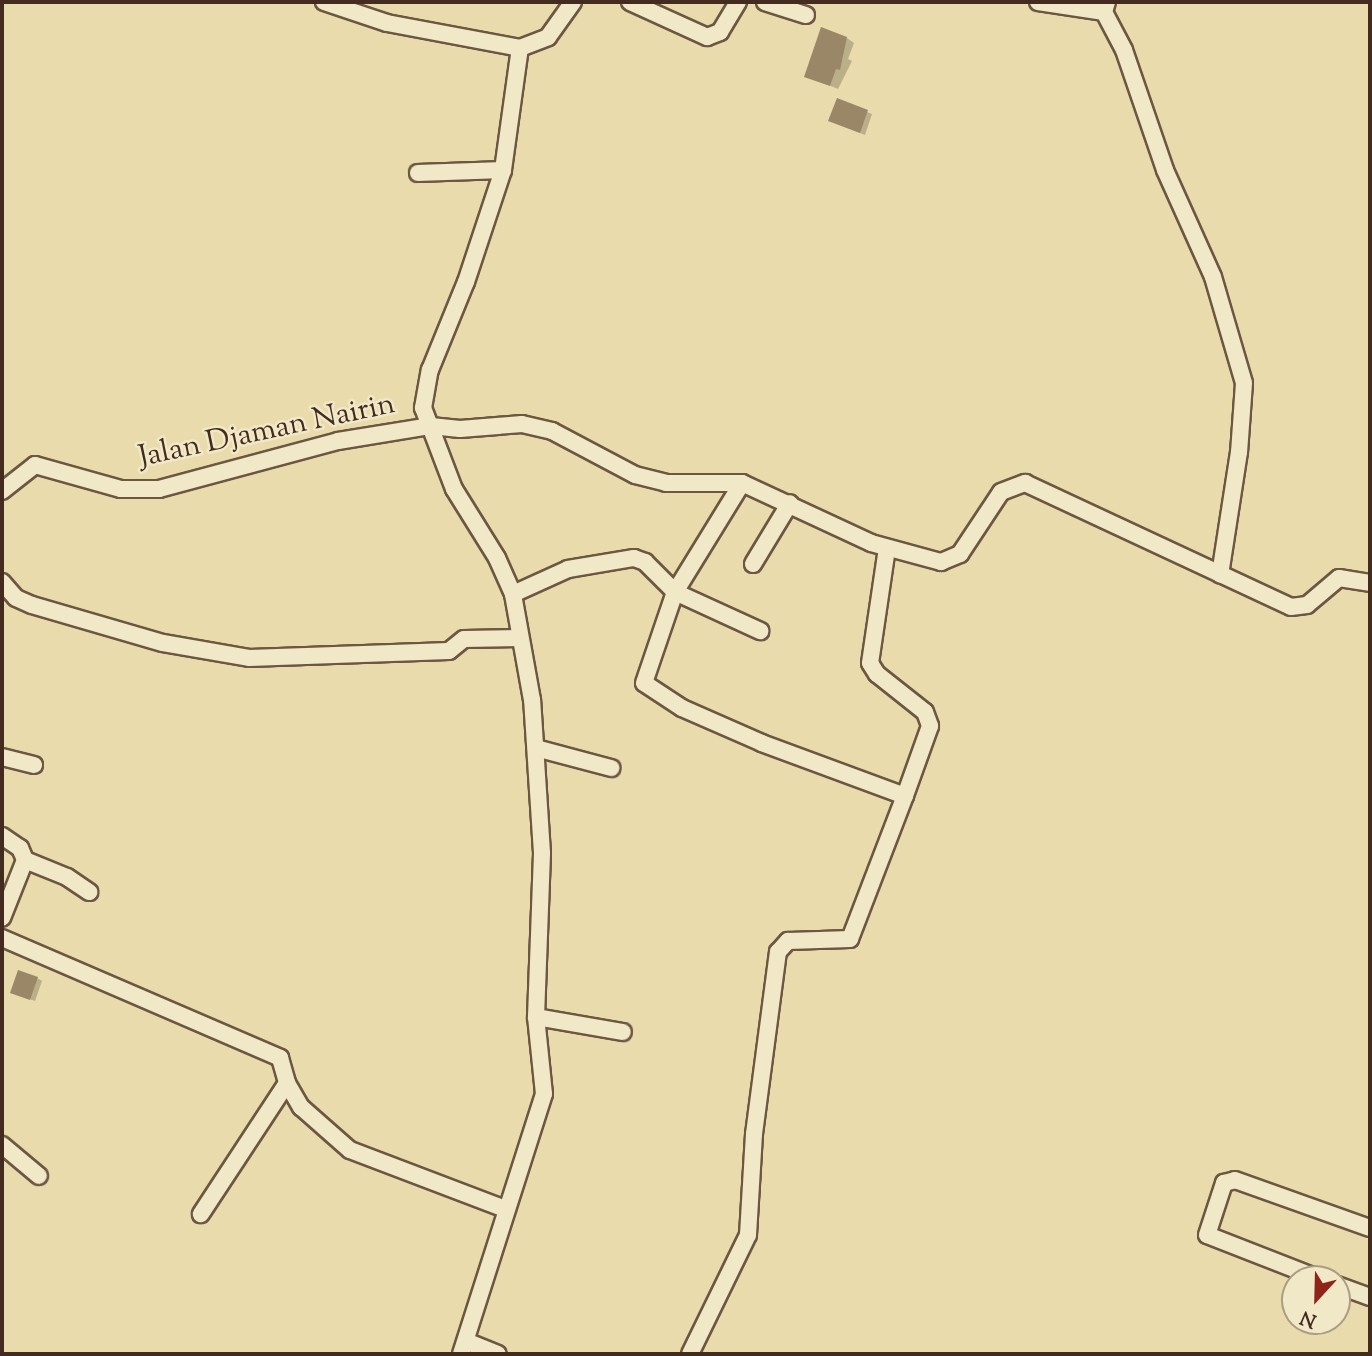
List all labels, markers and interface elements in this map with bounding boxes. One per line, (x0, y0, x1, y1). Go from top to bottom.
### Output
street label: Jalan Djaman Nairin (136, 387, 398, 477)
north arrow (1281, 1265, 1351, 1335)
text: N (1297, 1303, 1321, 1333)

